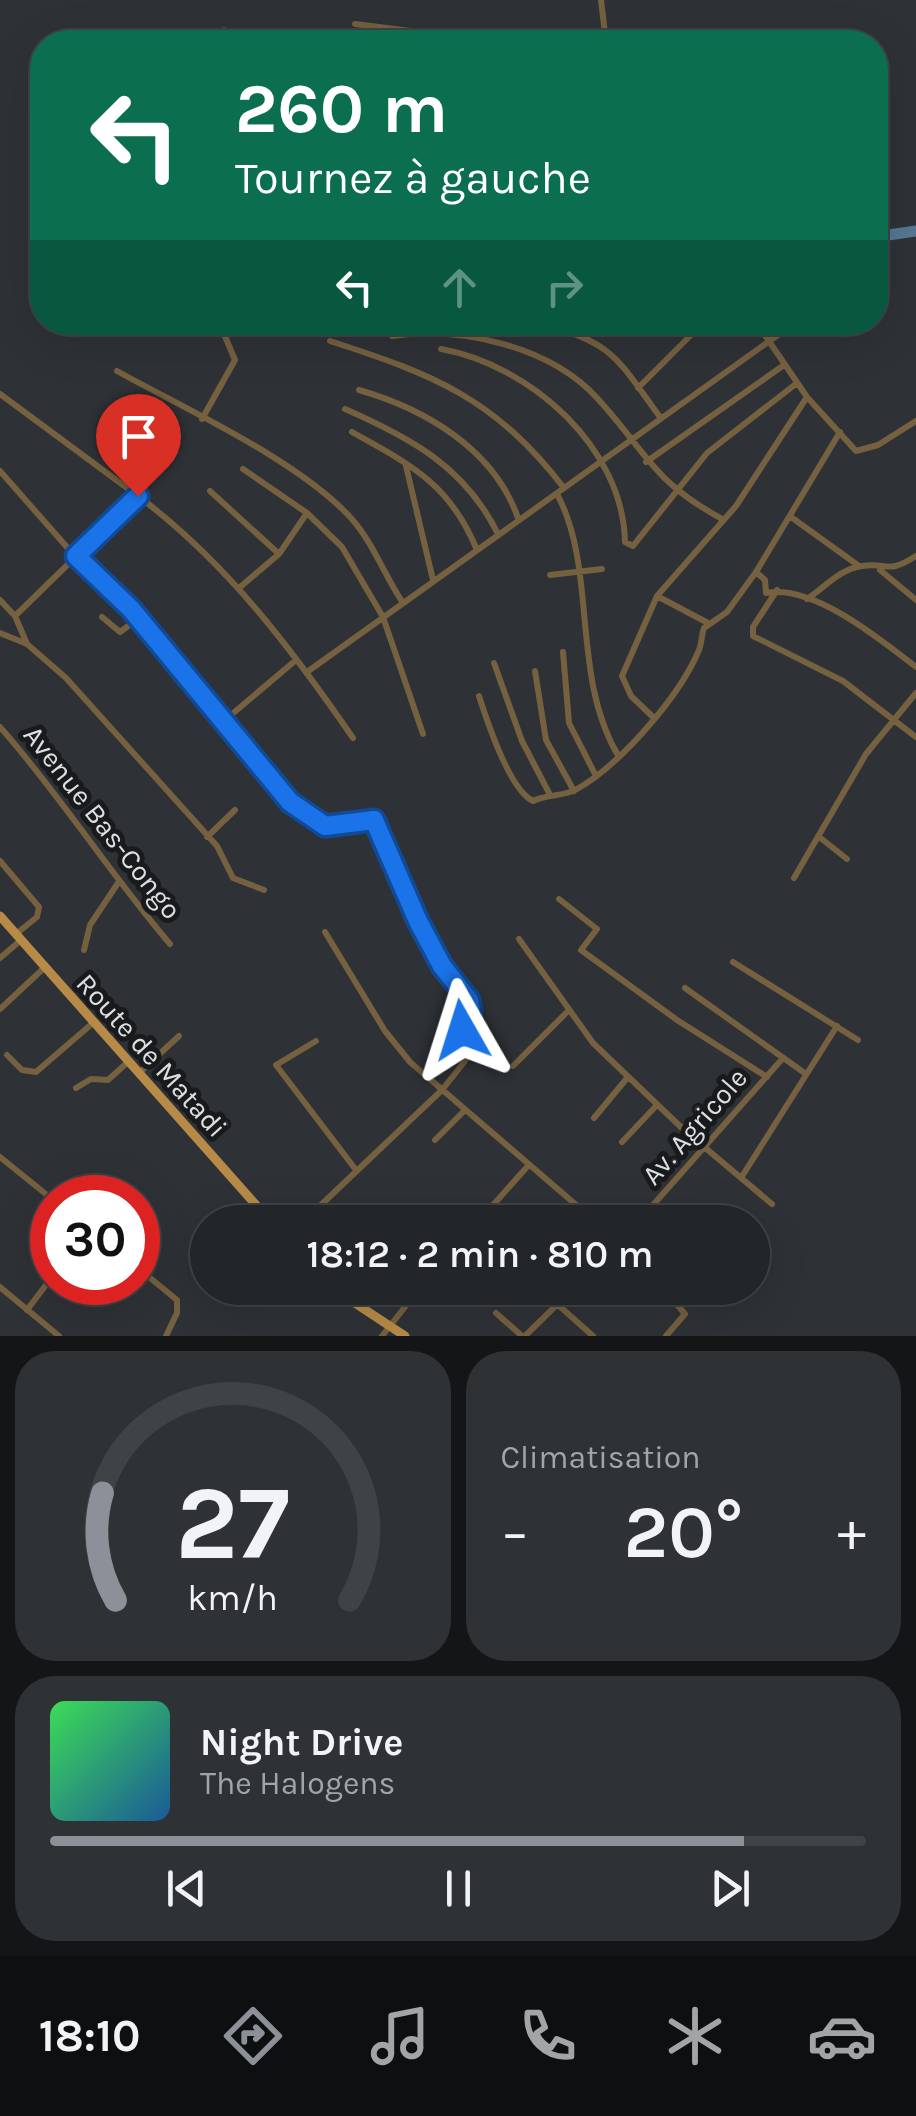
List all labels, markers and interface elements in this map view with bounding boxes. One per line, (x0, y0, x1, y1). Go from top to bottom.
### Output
text: 260 m (235, 68, 448, 150)
icon: left (70, 70, 200, 200)
text: Tournez à gauche (235, 152, 591, 204)
icon: left (327, 260, 382, 315)
icon: ahead (432, 260, 487, 315)
icon: right (537, 260, 592, 315)
pin (96, 394, 181, 497)
icon: arrive (111, 409, 166, 464)
street label: Avenue Bas-Congo (17, 719, 188, 926)
street label: Route de Matadi (70, 967, 234, 1144)
position arrow (410, 978, 514, 1082)
street label: Av. Agricole (635, 1061, 754, 1191)
speed limit sign: 30 (30, 1175, 160, 1305)
text: 18:12 · 2 min · 810 m (307, 1232, 654, 1277)
text: Climatisation (501, 1439, 701, 1476)
text: 27 (175, 1463, 290, 1584)
text: 20° (623, 1488, 743, 1576)
text: − (501, 1500, 529, 1564)
text: + (837, 1500, 866, 1564)
text: km/h (187, 1577, 278, 1619)
text: Night Drive (200, 1720, 403, 1765)
text: The Halogens (200, 1765, 395, 1802)
icon: previous (159, 1861, 214, 1916)
icon: pause (431, 1861, 486, 1916)
icon: next (703, 1861, 758, 1916)
icon: directions (218, 2001, 288, 2071)
icon: music (365, 2001, 435, 2071)
icon: phone (513, 2001, 583, 2071)
icon: climate (660, 2001, 730, 2071)
icon: car (807, 2001, 877, 2071)
text: 18:10 (39, 2010, 140, 2062)

